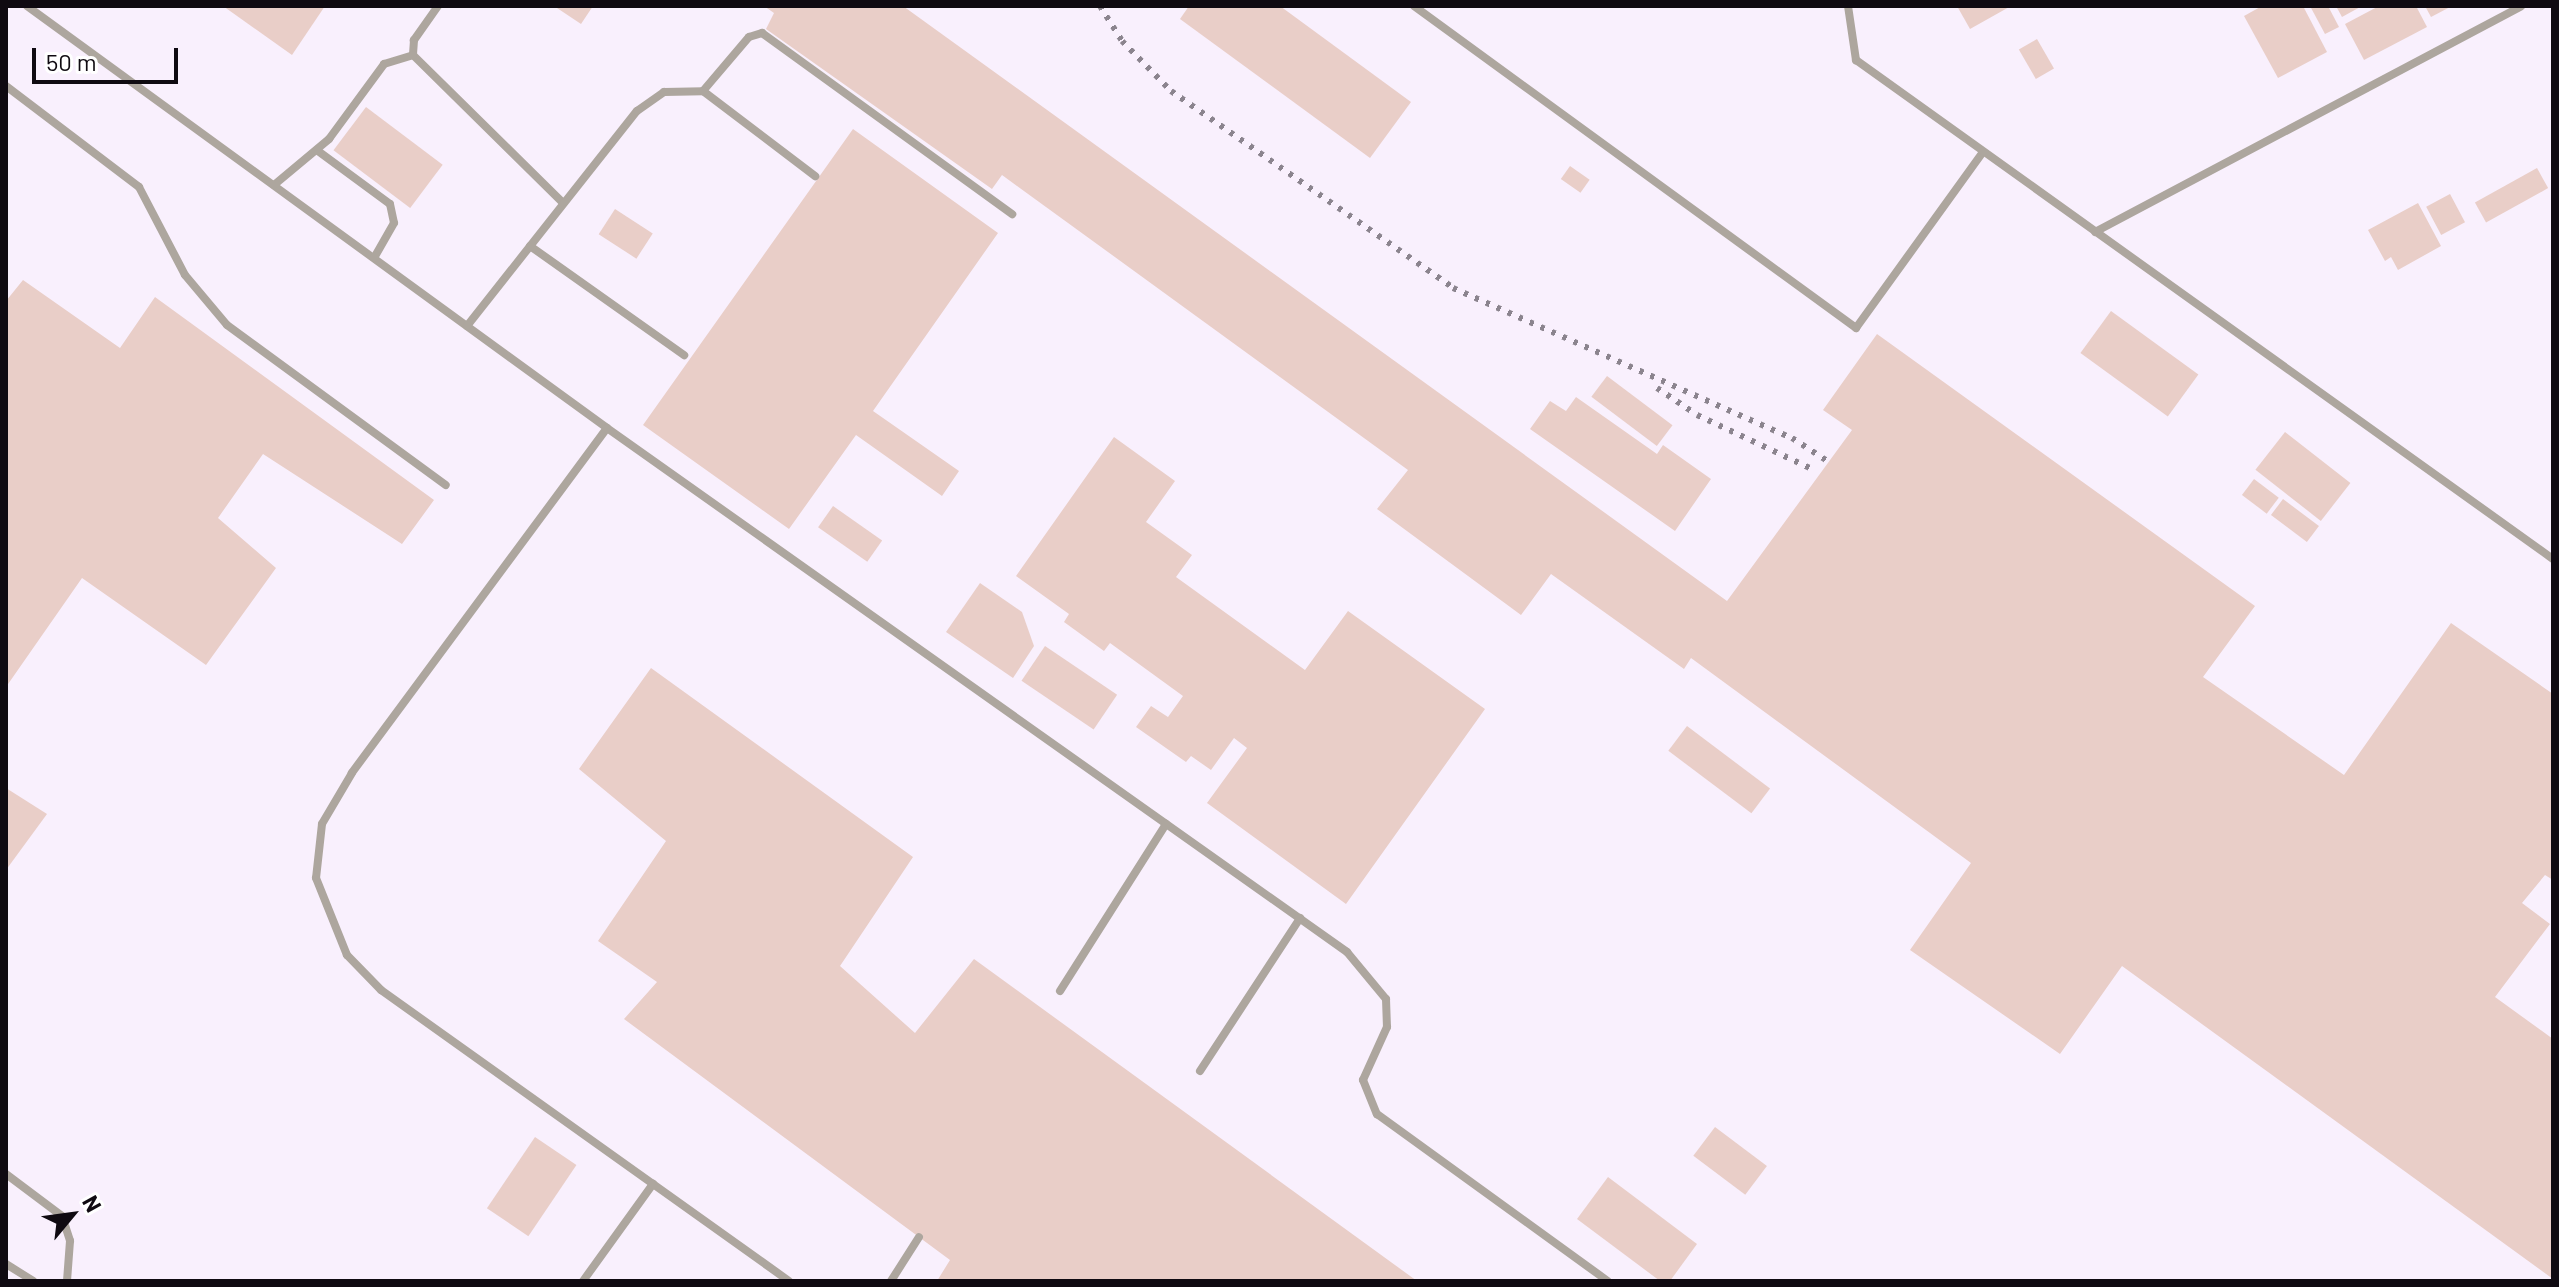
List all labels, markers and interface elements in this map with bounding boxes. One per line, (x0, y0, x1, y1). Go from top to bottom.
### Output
scale bar (36, 32, 182, 82)
text: 50 m (46, 47, 97, 76)
north arrow (32, 1175, 112, 1255)
text: N (78, 1191, 108, 1216)

